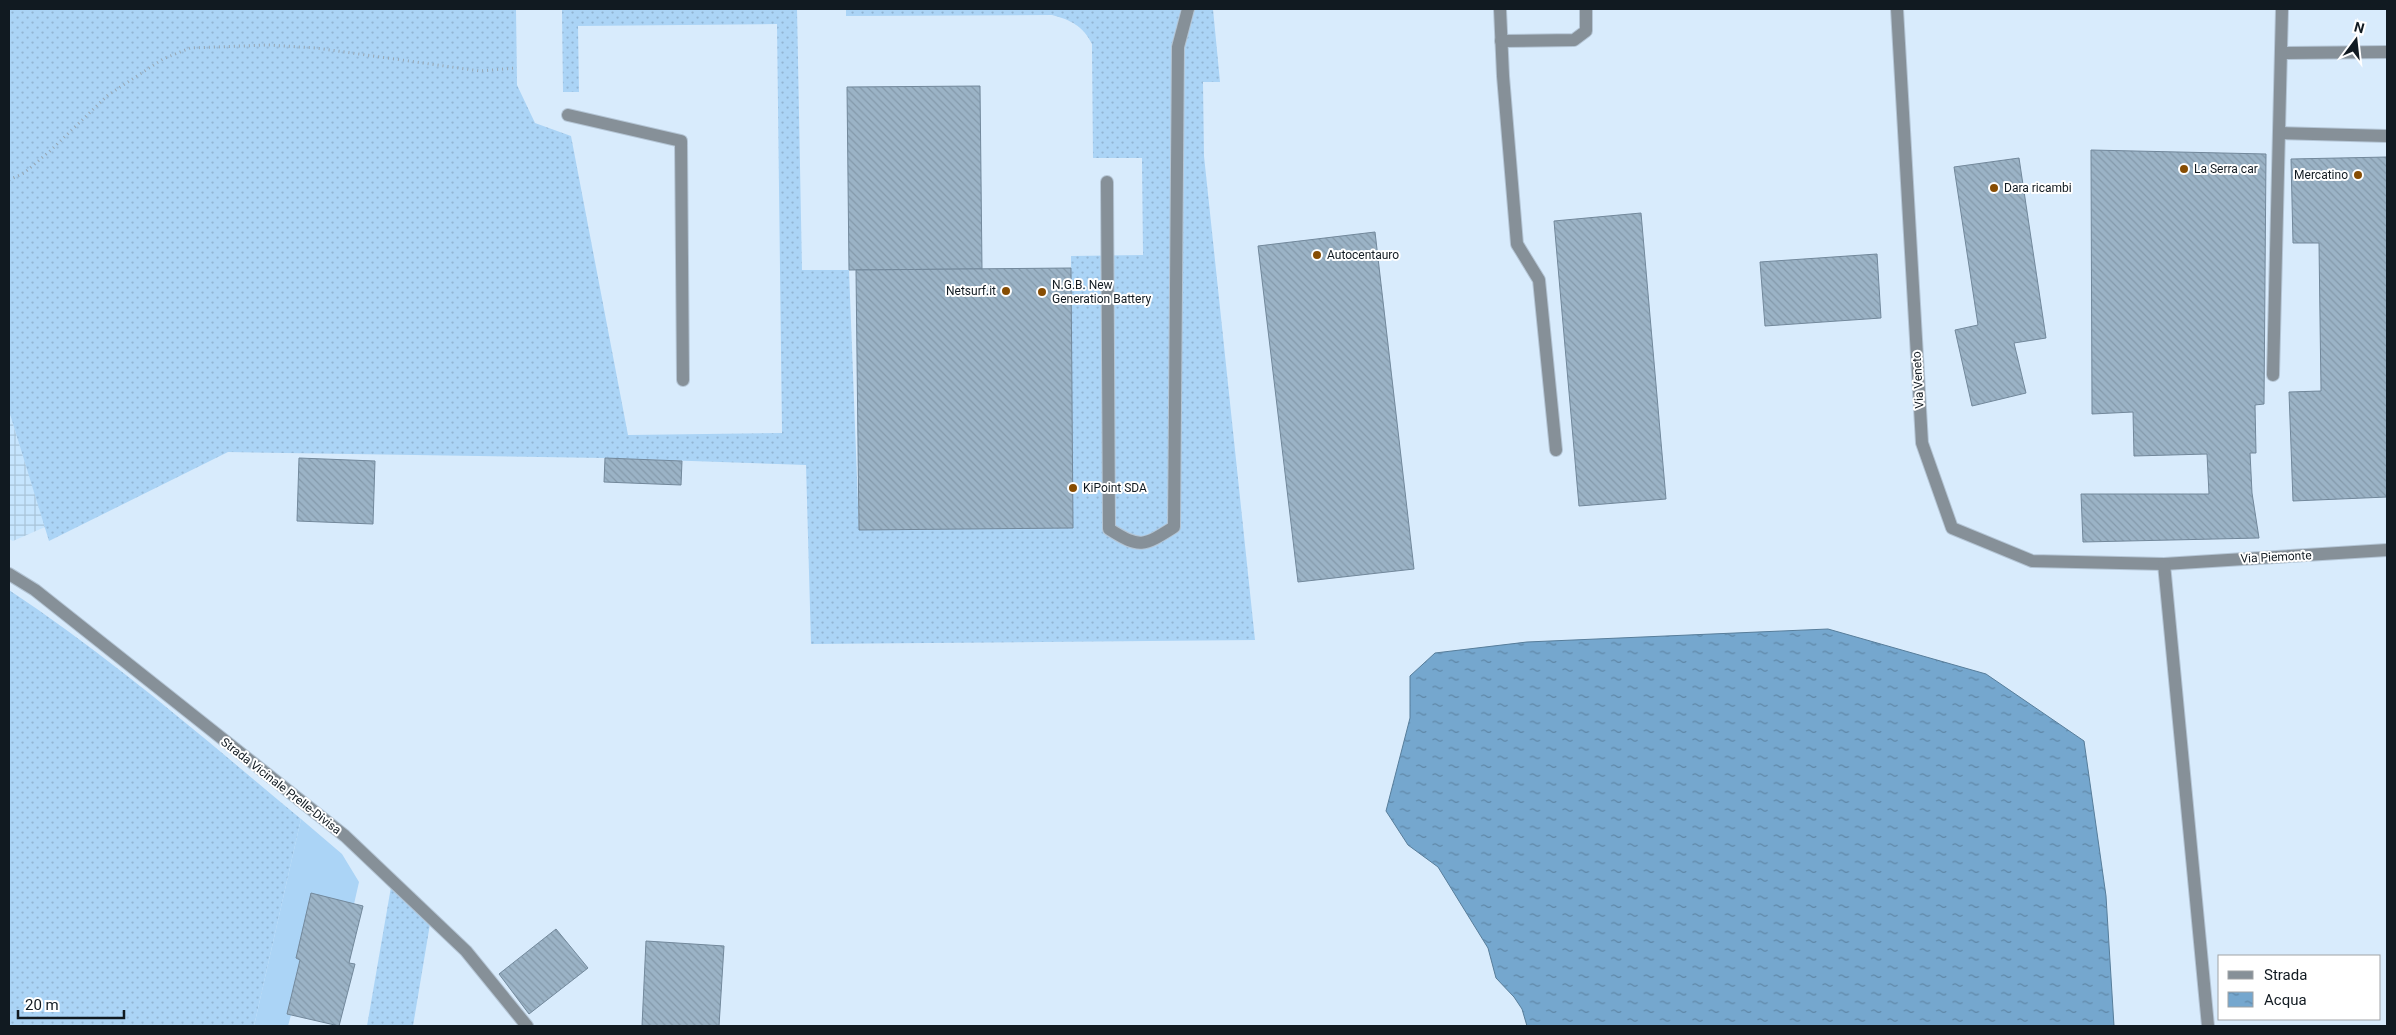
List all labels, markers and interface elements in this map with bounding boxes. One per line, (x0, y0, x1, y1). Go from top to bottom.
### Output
north arrow (2331, 15, 2381, 65)
text: N (2353, 18, 2366, 36)
place label: La Serra car (2194, 162, 2258, 176)
marker: La Serra car (2178, 163, 2190, 175)
place label: Mercatino (2294, 168, 2348, 182)
marker: Mercatino (2352, 169, 2364, 181)
place label: Dara ricambi (2004, 181, 2072, 195)
marker: Dara ricambi (1988, 182, 2000, 194)
place label: Autocentauro (1327, 248, 1399, 262)
marker: Autocentauro (1311, 249, 1323, 261)
place label: N.G.B. New Generation Battery (1052, 278, 1152, 306)
place label: Netsurf.it (946, 284, 996, 298)
marker: Netsurf.it (1000, 285, 1012, 297)
marker: N.G.B. New Generation Battery (1036, 286, 1048, 298)
street label: Via Veneto (1909, 351, 1926, 409)
place label: KiPoint SDA (1083, 481, 1147, 495)
marker: KiPoint SDA (1067, 482, 1079, 494)
street label: Via Piemonte (2240, 548, 2312, 566)
street label: Strada Vicinale Prelle-Divisa (218, 735, 344, 837)
legend (2218, 955, 2381, 1020)
text: Strada (2264, 966, 2307, 984)
scale bar (18, 988, 124, 1020)
text: Acqua (2264, 991, 2307, 1009)
text: 20 m (25, 996, 59, 1014)

